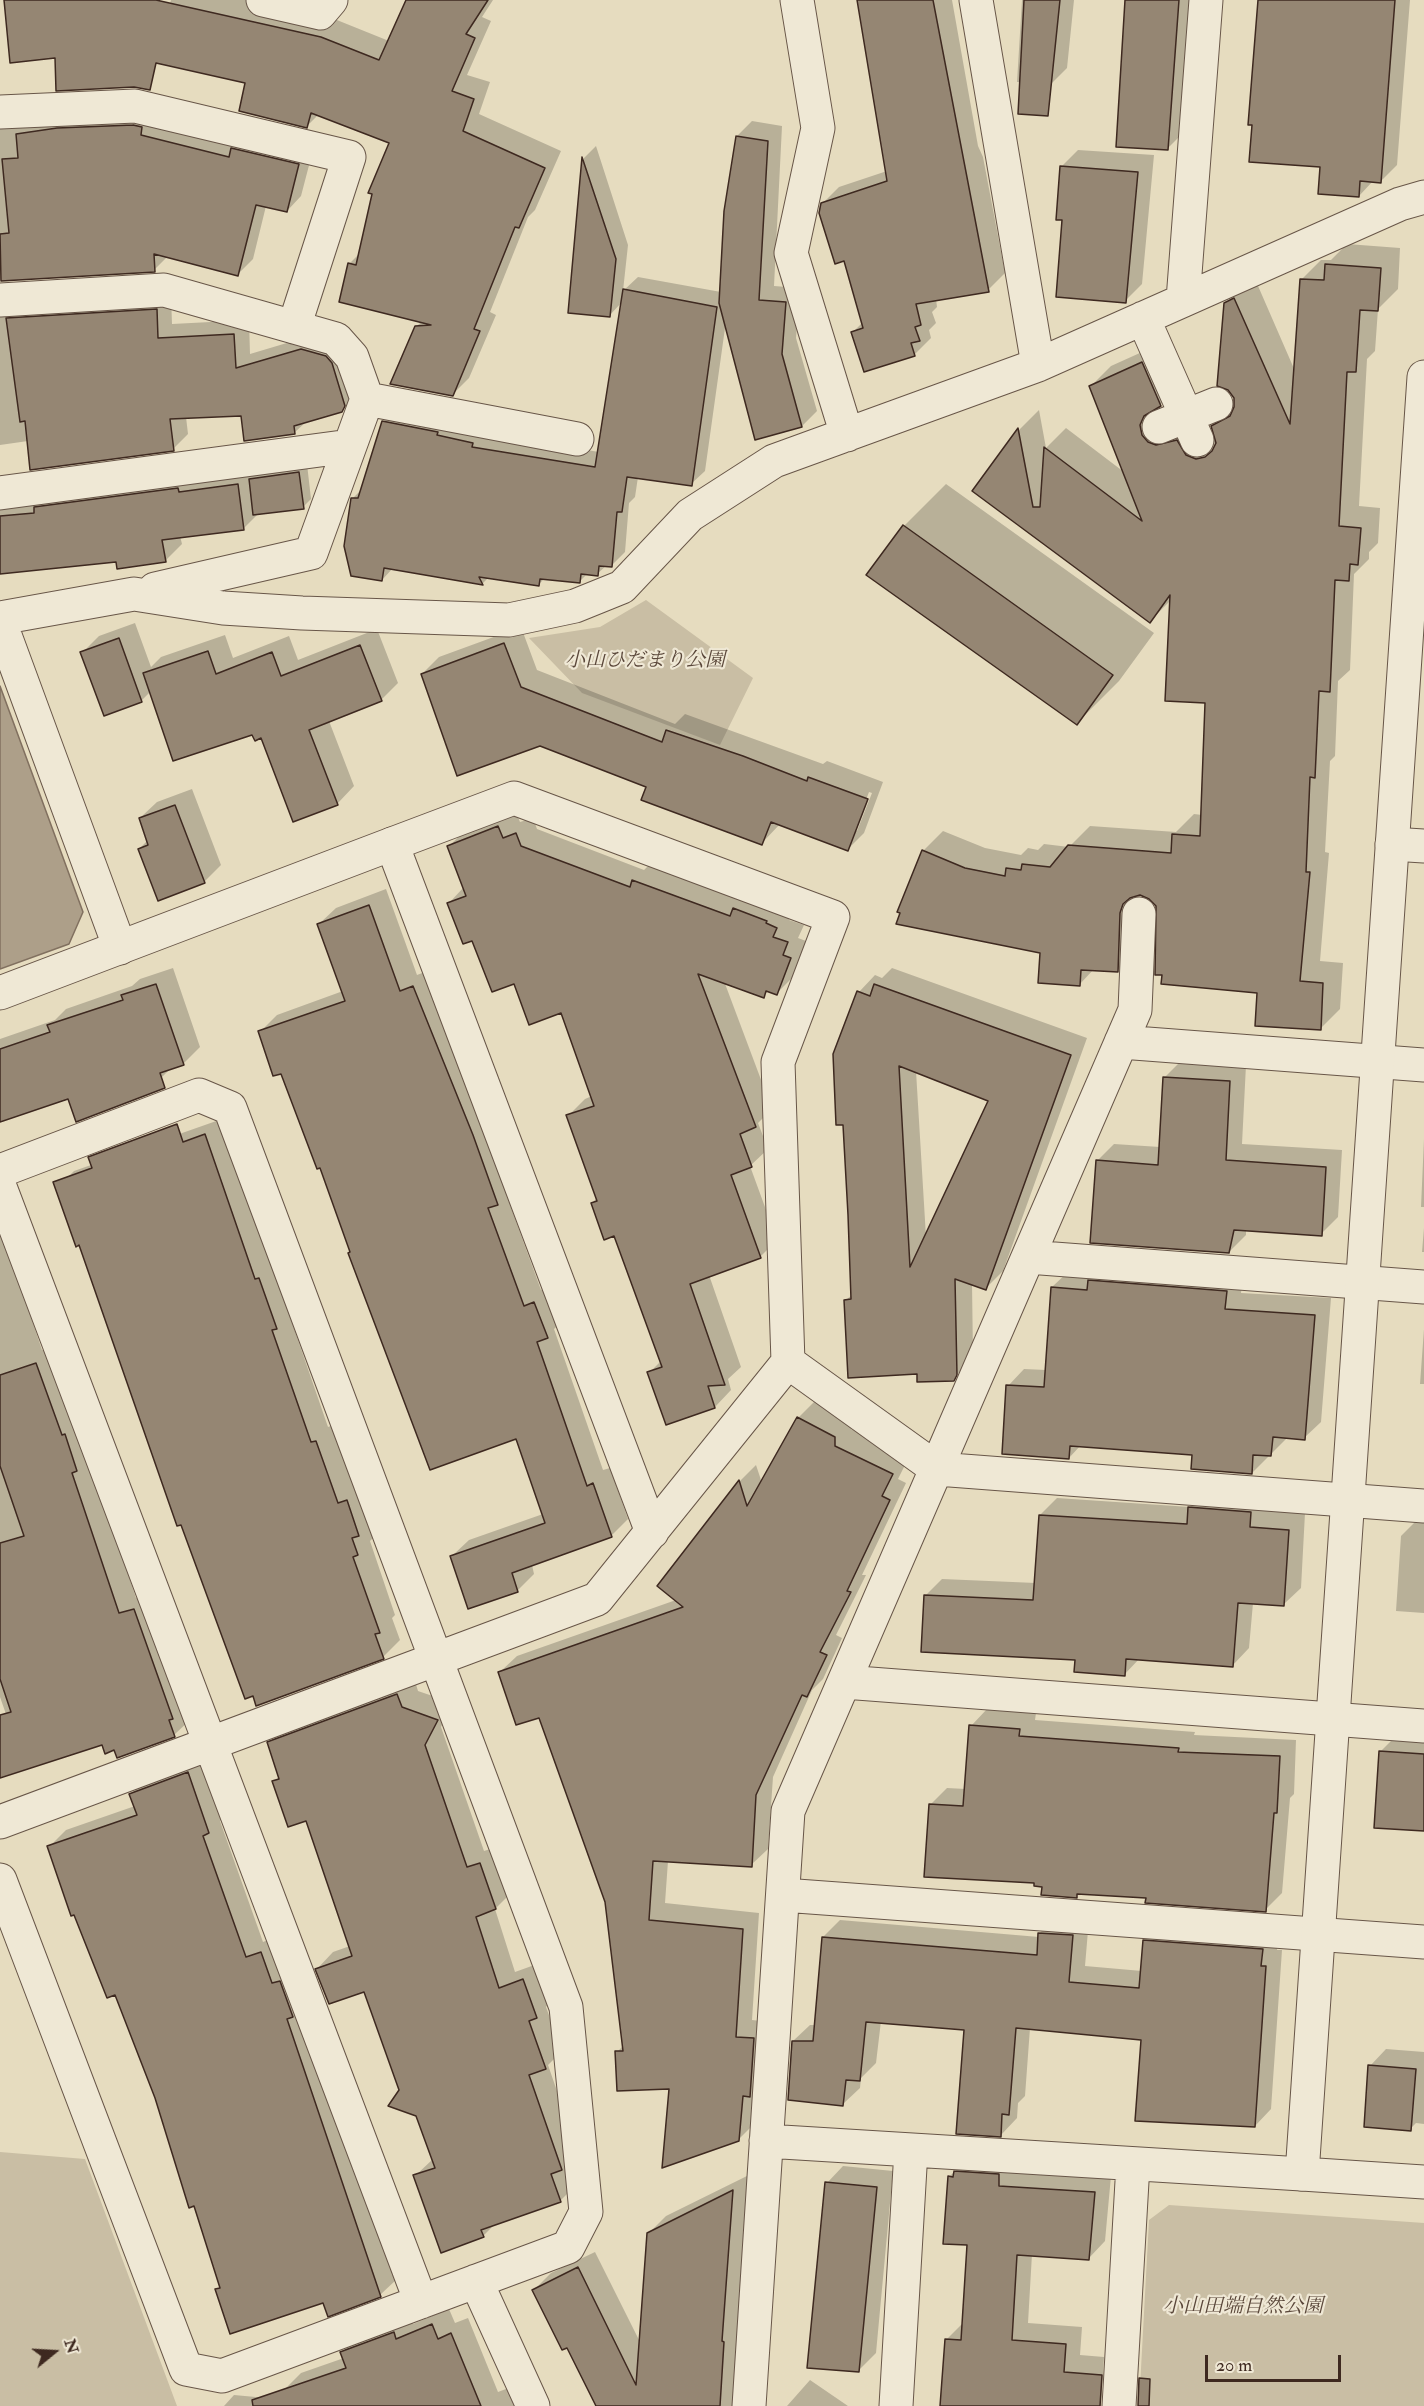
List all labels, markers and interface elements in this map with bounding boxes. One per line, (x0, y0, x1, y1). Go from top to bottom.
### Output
park label: 小山ひだまり公園 (565, 650, 725, 674)
park label: 小山田端自然公園 (1163, 2296, 1323, 2320)
north arrow (24, 2322, 84, 2382)
text: N (59, 2337, 83, 2356)
scale bar (1208, 2343, 1344, 2381)
text: 20 m (1216, 2354, 1252, 2377)

